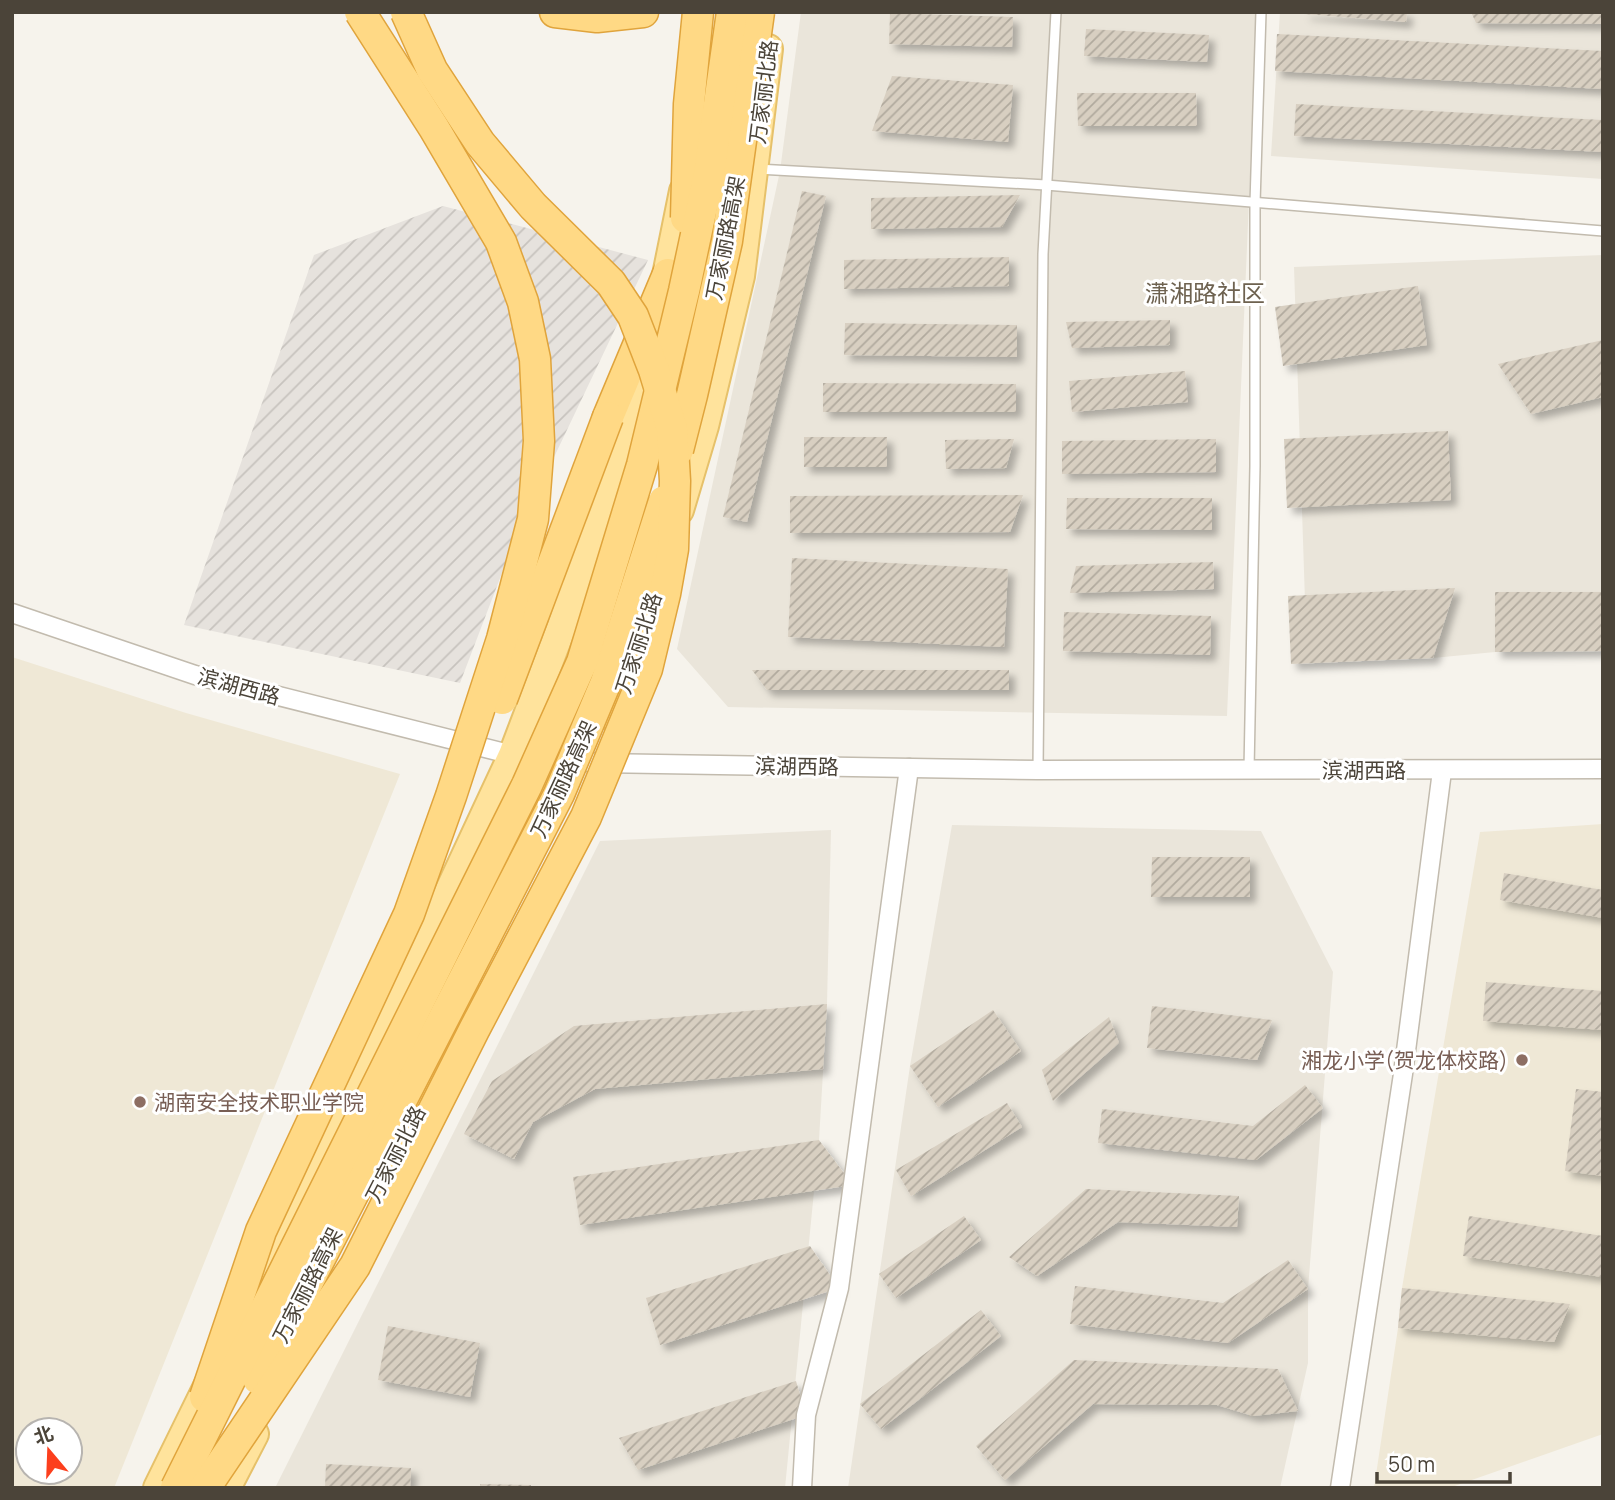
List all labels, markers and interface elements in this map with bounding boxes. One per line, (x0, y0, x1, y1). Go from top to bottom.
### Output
street label: 万家丽北路 (743, 38, 783, 146)
street label: 万家丽路高架 (699, 173, 751, 303)
district label: 潇湘路社区 (1145, 276, 1265, 309)
street label: 万家丽北路 (608, 589, 668, 697)
street label: 滨湖西路 (195, 662, 283, 710)
street label: 万家丽路高架 (524, 716, 602, 842)
street label: 滨湖西路 (755, 751, 839, 781)
street label: 滨湖西路 (1322, 756, 1406, 784)
place label: 湘龙小学(贺龙体校路) (1301, 1046, 1508, 1074)
marker: 湘龙小学(贺龙体校路) (1514, 1052, 1530, 1068)
place label: 湖南安全技术职业学院 (154, 1088, 364, 1116)
marker: 湖南安全技术职业学院 (132, 1094, 148, 1110)
street label: 万家丽北路 (359, 1101, 431, 1207)
street label: 万家丽路高架 (266, 1223, 348, 1347)
north arrow (14, 1416, 84, 1486)
text: 北 (30, 1420, 57, 1450)
scale bar (1377, 1440, 1510, 1484)
text: 50 m (1388, 1450, 1435, 1478)

